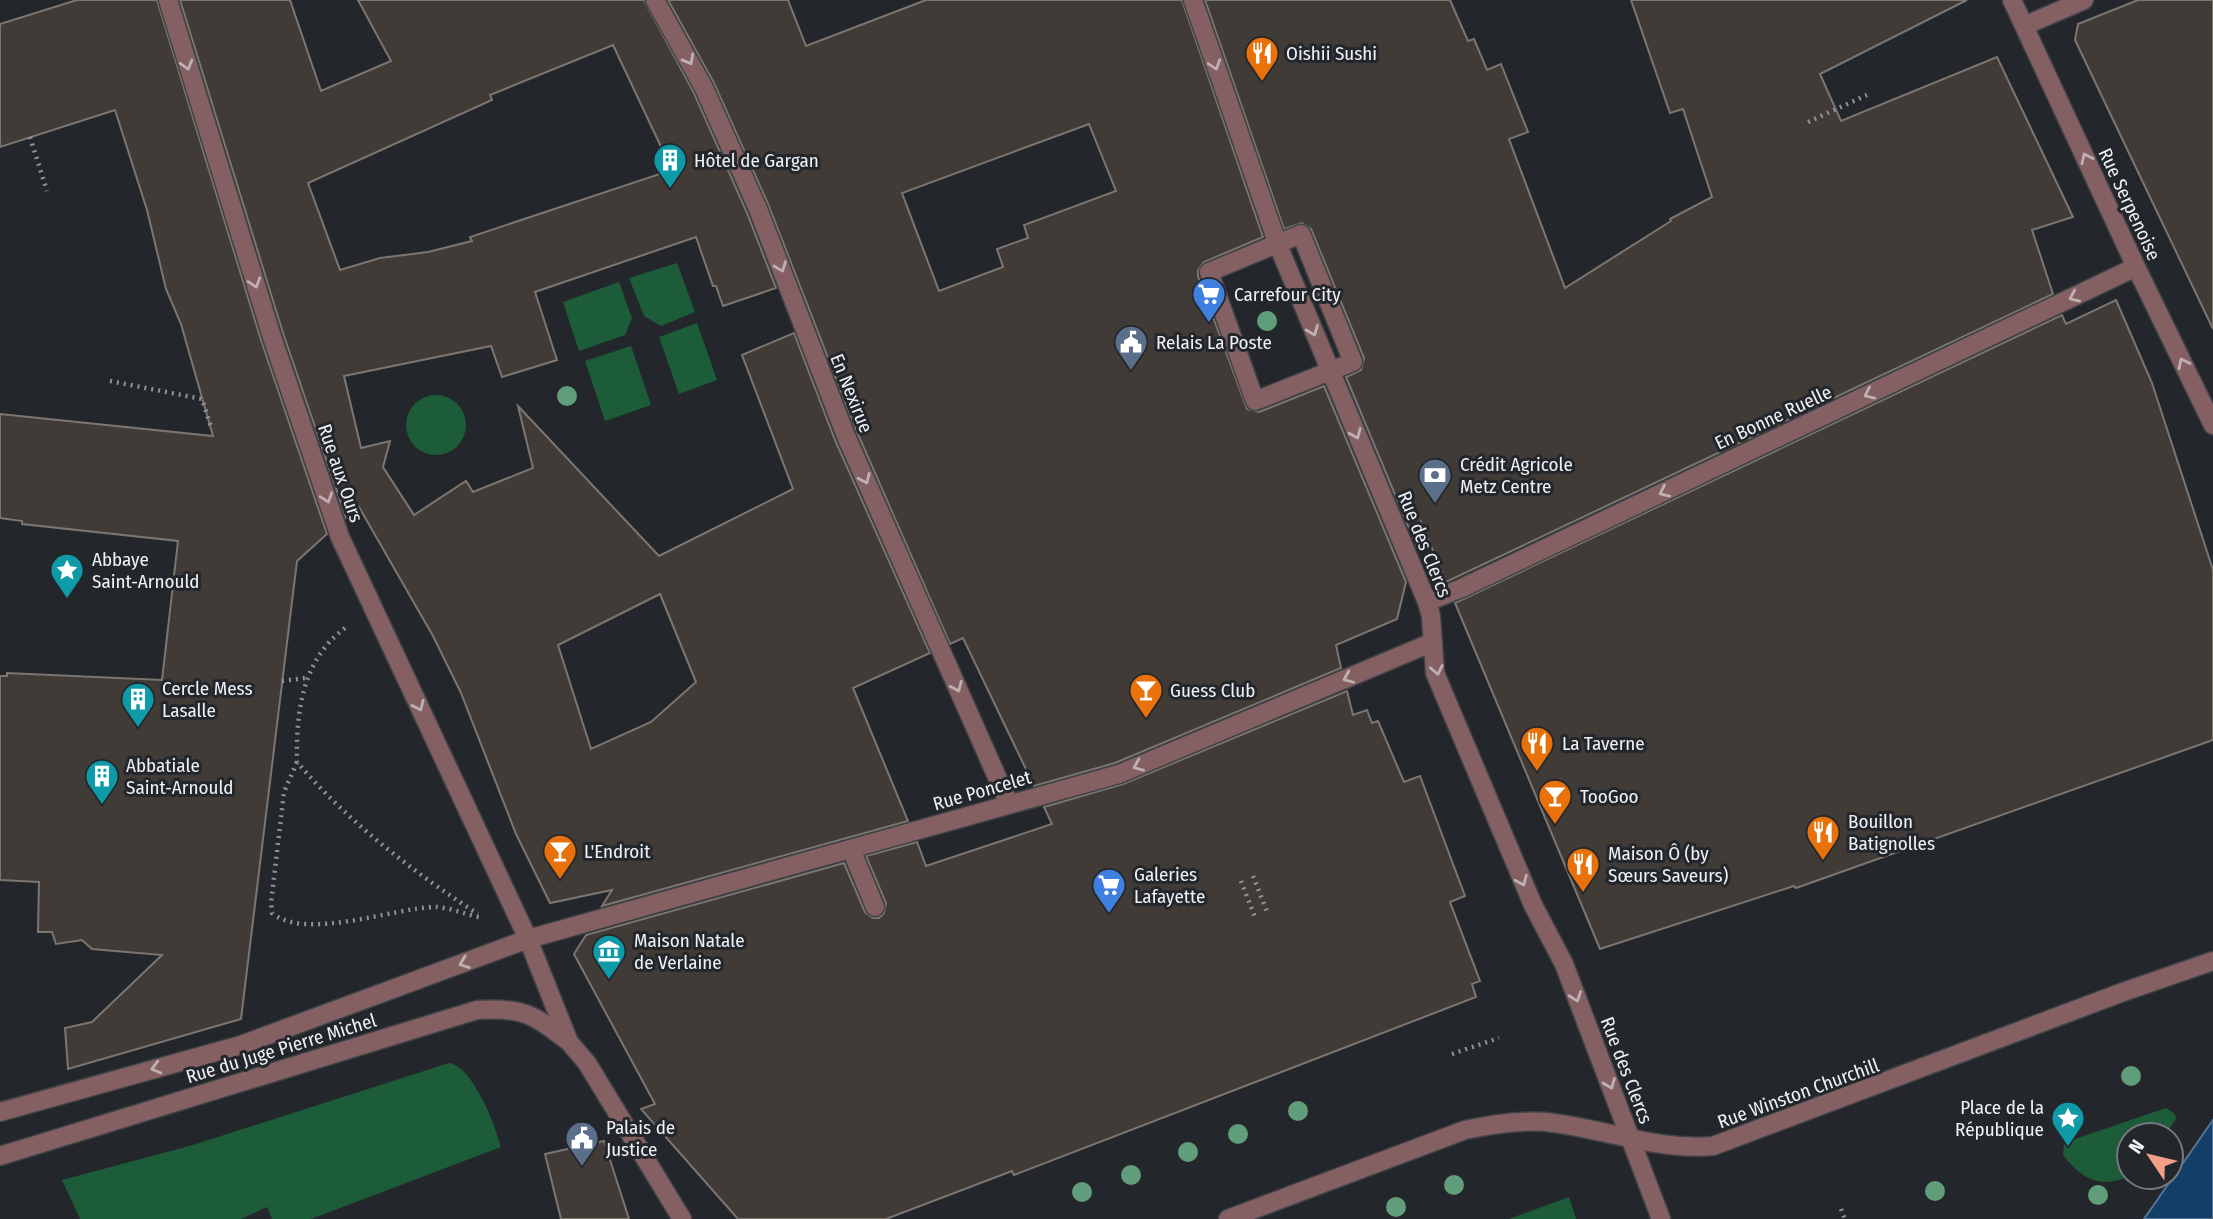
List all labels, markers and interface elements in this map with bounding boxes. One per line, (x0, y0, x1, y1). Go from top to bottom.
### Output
restaurant icon: Oishii Sushi (1243, 34, 1281, 83)
place label: Oishii Sushi (1286, 42, 1377, 65)
one-way arrow (681, 52, 694, 65)
one-way arrow (1207, 58, 1221, 70)
one-way arrow (179, 59, 194, 71)
building icon: Hôtel de Gargan (651, 141, 689, 190)
street label: Rue Serpenoise (2093, 144, 2166, 264)
place label: Hôtel de Gargan (694, 149, 819, 172)
one-way arrow (2080, 152, 2094, 165)
one-way arrow (772, 261, 786, 273)
supermarket icon: Carrefour City (1190, 275, 1228, 324)
one-way arrow (247, 276, 261, 288)
place label: Carrefour City (1234, 283, 1341, 306)
one-way arrow (2069, 289, 2082, 303)
public building icon: Relais La Poste (1112, 323, 1150, 372)
one-way arrow (1305, 323, 1319, 336)
place label: Relais La Poste (1156, 331, 1272, 354)
street label: En Nexirue (825, 350, 878, 436)
one-way arrow (2177, 358, 2191, 370)
street label: En Bonne Ruelle (1711, 380, 1835, 455)
one-way arrow (1864, 386, 1876, 400)
street label: Rue aux Ours (313, 421, 368, 525)
one-way arrow (1348, 426, 1362, 439)
place label: Crédit Agricole Metz Centre (1460, 453, 1573, 498)
bank icon: Crédit Agricole Metz Centre (1416, 456, 1454, 505)
one-way arrow (857, 471, 871, 484)
one-way arrow (1658, 484, 1671, 498)
street label: Rue des Clercs (1393, 488, 1456, 601)
one-way arrow (319, 492, 333, 504)
place label: Abbaye Saint-Arnould (92, 548, 199, 593)
place icon: Abbaye Saint-Arnould (48, 551, 86, 600)
one-way arrow (1428, 664, 1443, 676)
one-way arrow (1343, 669, 1355, 683)
bar icon: Guess Club (1127, 671, 1165, 720)
place label: Cercle Mess Lasalle (162, 677, 253, 722)
one-way arrow (949, 679, 963, 692)
place label: Guess Club (1170, 679, 1255, 702)
building icon: Cercle Mess Lasalle (119, 680, 157, 729)
one-way arrow (411, 699, 425, 712)
restaurant icon: La Taverne (1518, 724, 1556, 773)
place label: La Taverne (1562, 732, 1645, 755)
place label: Abbatiale Saint-Arnould (126, 754, 233, 799)
building icon: Abbatiale Saint-Arnould (83, 757, 121, 806)
one-way arrow (1133, 758, 1145, 772)
street label: Rue Poncelet (930, 765, 1035, 815)
bar icon: TooGoo (1536, 777, 1574, 826)
place label: TooGoo (1580, 785, 1639, 808)
place label: Bouillon Batignolles (1848, 810, 1935, 855)
restaurant icon: Bouillon Batignolles (1804, 813, 1842, 862)
bar icon: L'Endroit (541, 832, 579, 881)
place label: L'Endroit (584, 840, 651, 863)
place label: Maison Ô (by Sœurs Saveurs) (1608, 842, 1728, 887)
restaurant icon: Maison Ô (by Sœurs Saveurs) (1564, 845, 1602, 894)
place label: Galeries Lafayette (1134, 863, 1205, 908)
supermarket icon: Galeries Lafayette (1090, 866, 1128, 915)
one-way arrow (1514, 874, 1528, 886)
place label: Maison Natale de Verlaine (634, 929, 745, 974)
museum icon: Maison Natale de Verlaine (590, 932, 628, 981)
one-way arrow (459, 954, 471, 968)
one-way arrow (1568, 990, 1582, 1002)
street label: Rue du Juge Pierre Michel (183, 1009, 379, 1088)
street label: Rue des Clercs (1596, 1014, 1657, 1127)
street label: Rue Winston Churchill (1714, 1054, 1882, 1133)
one-way arrow (151, 1060, 163, 1075)
one-way arrow (1602, 1078, 1616, 1090)
place label: Place de la République (1955, 1096, 2044, 1141)
place icon: Place de la République (2049, 1099, 2087, 1148)
place label: Palais de Justice (606, 1116, 675, 1161)
public building icon: Palais de Justice (563, 1119, 601, 1168)
north arrow (2115, 1121, 2185, 1191)
text: N (2124, 1135, 2149, 1158)

